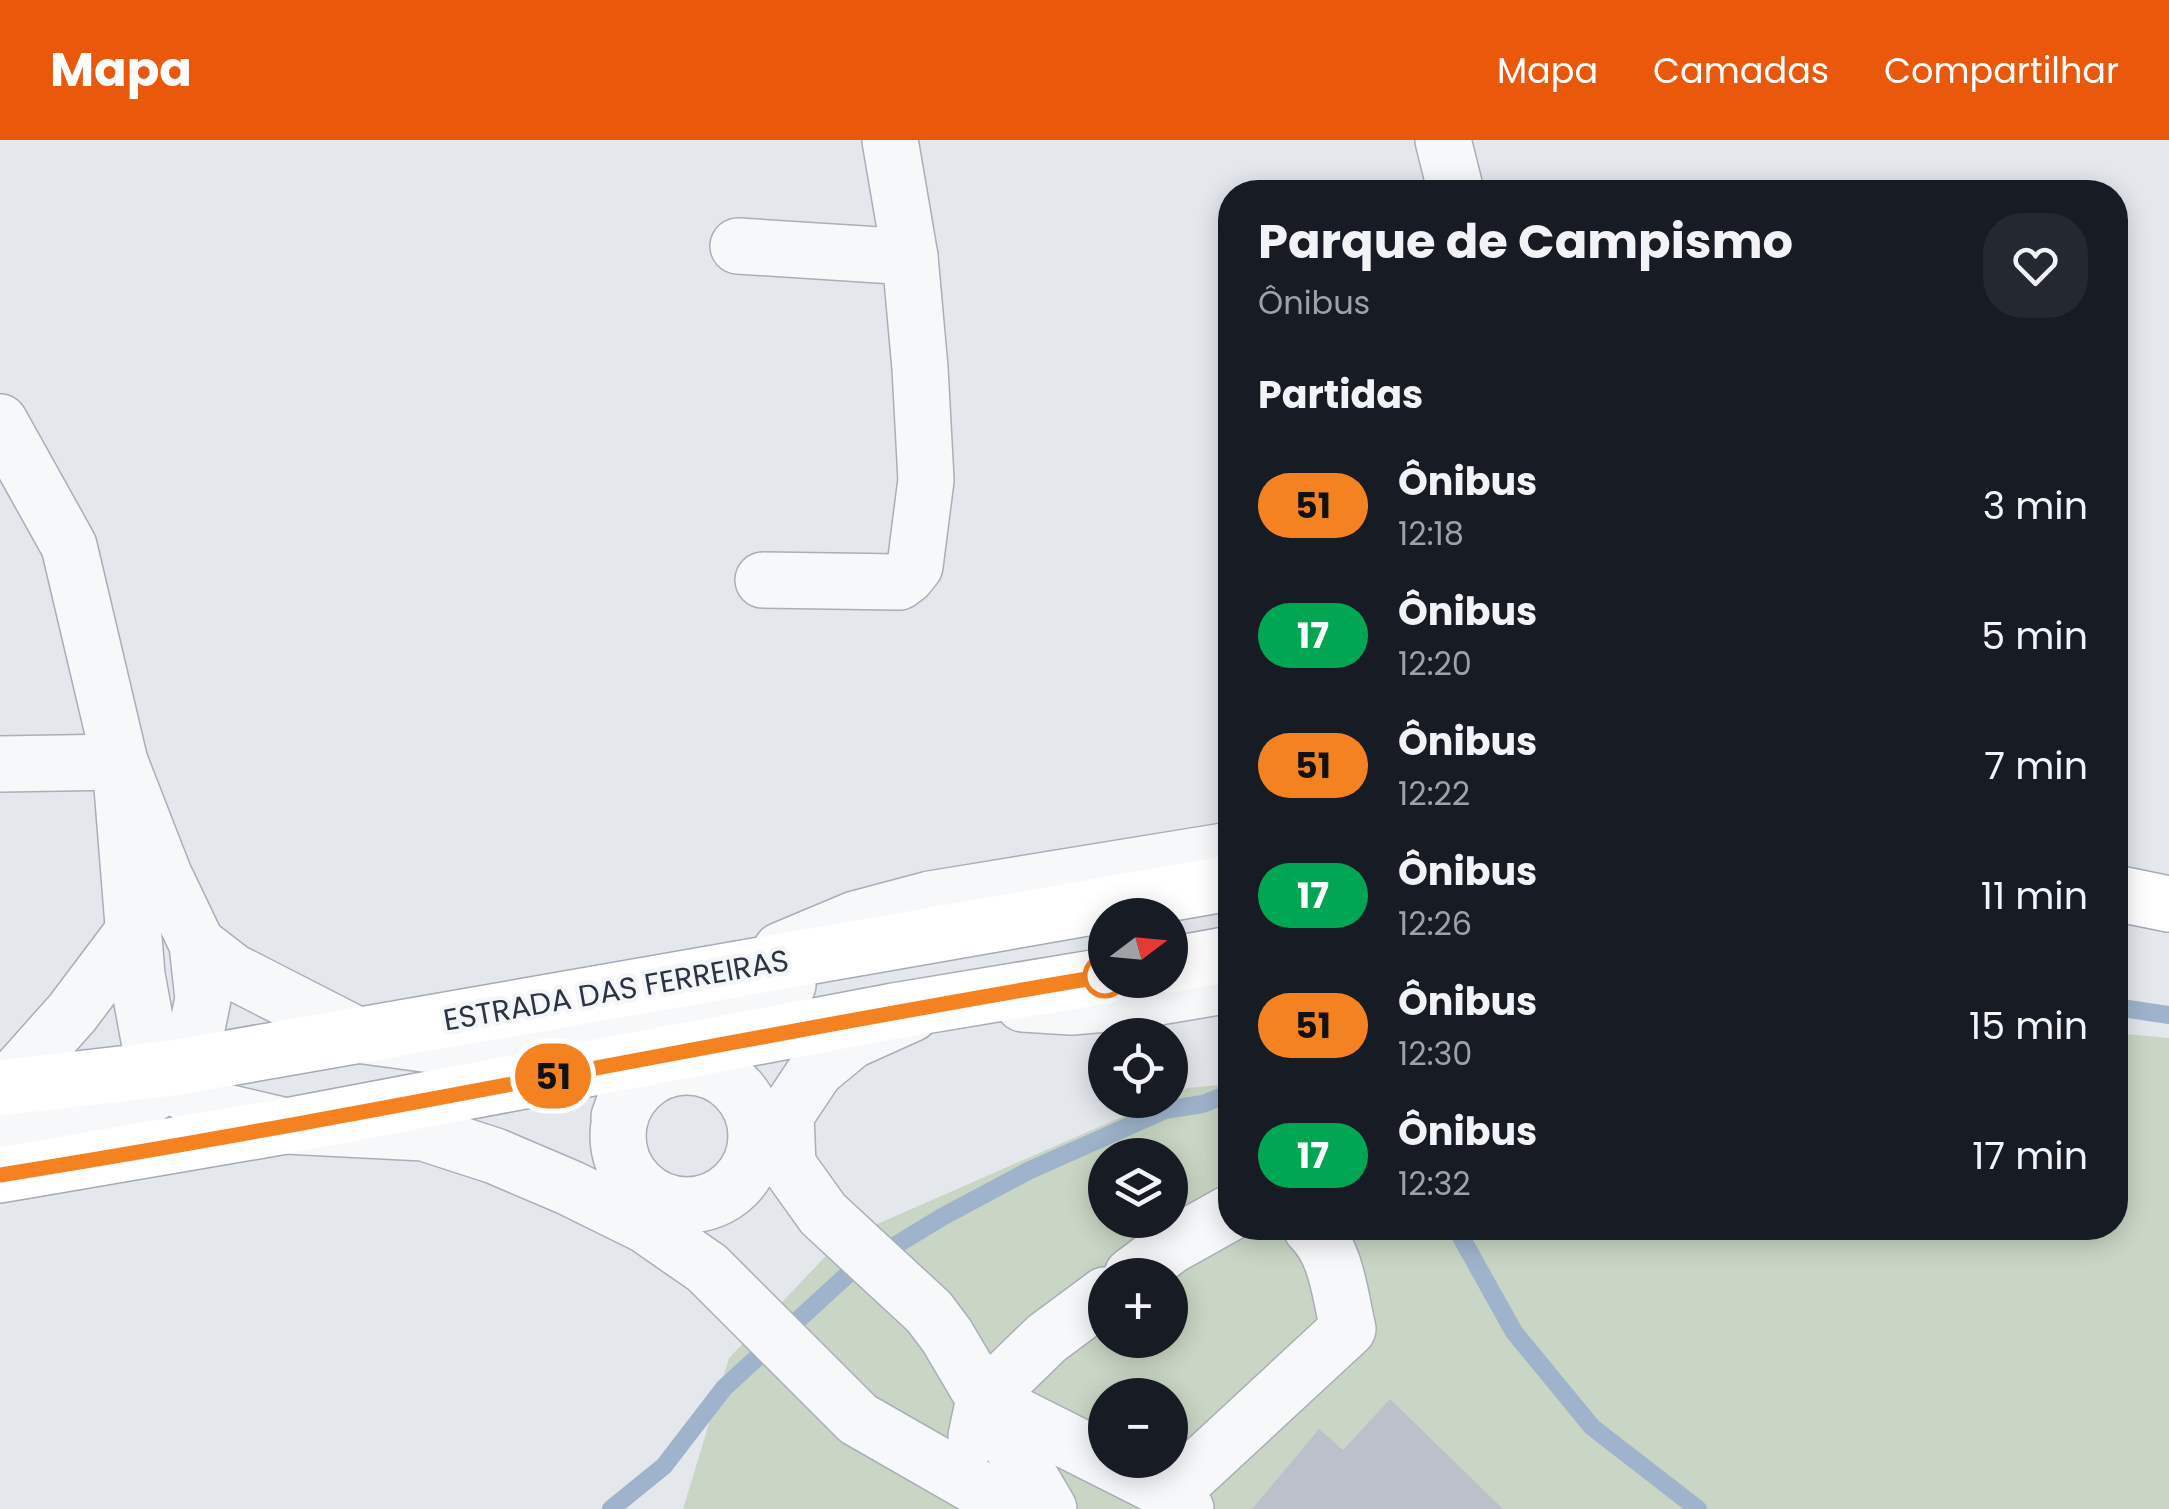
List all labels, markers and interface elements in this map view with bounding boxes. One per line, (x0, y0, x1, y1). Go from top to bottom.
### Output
text: Mapa (50, 36, 192, 103)
text: Mapa (1497, 46, 1598, 95)
text: Camadas (1653, 46, 1829, 95)
text: Compartilhar (1884, 46, 2119, 95)
text: Parque de Campismo (1258, 208, 1793, 275)
button: heart (1983, 213, 2088, 318)
text: Ônibus (1258, 280, 1370, 325)
text: Partidas (1258, 368, 1423, 421)
text: Ônibus (1398, 455, 1537, 508)
text: 3 min (1983, 479, 2088, 532)
text: 51 (1295, 481, 1331, 530)
text: 12:18 (1398, 511, 1464, 556)
text: Ônibus (1398, 585, 1537, 638)
text: 5 min (1981, 609, 2088, 662)
text: 17 (1297, 611, 1329, 660)
text: 12:20 (1398, 641, 1472, 686)
text: Ônibus (1398, 715, 1537, 768)
text: 7 min (1984, 739, 2088, 792)
text: 51 (1295, 741, 1331, 790)
text: 12:22 (1398, 771, 1470, 816)
text: Ônibus (1398, 845, 1537, 898)
text: 11 min (1981, 869, 2088, 922)
text: 17 (1297, 871, 1329, 920)
north arrow (1088, 898, 1188, 998)
map controls (1088, 898, 1188, 1478)
text: 12:26 (1398, 901, 1472, 946)
street label: ESTRADA DAS FERREIRAS (440, 938, 792, 1042)
unlabelled marker (1084, 955, 1126, 997)
text: Ônibus (1398, 975, 1537, 1028)
text: 15 min (1969, 999, 2088, 1052)
text: 51 (1295, 1001, 1331, 1050)
button: locate (1088, 1018, 1188, 1118)
text: 12:30 (1398, 1031, 1472, 1076)
line badge: 51 (508, 1044, 598, 1108)
text: 51 (535, 1052, 571, 1101)
text: Ônibus (1398, 1105, 1537, 1158)
text: 17 min (1972, 1129, 2088, 1182)
text: 17 (1297, 1131, 1329, 1180)
button: layers (1088, 1138, 1188, 1238)
text: 12:32 (1398, 1161, 1471, 1206)
button: + (1088, 1258, 1188, 1358)
button: − (1088, 1378, 1188, 1478)

